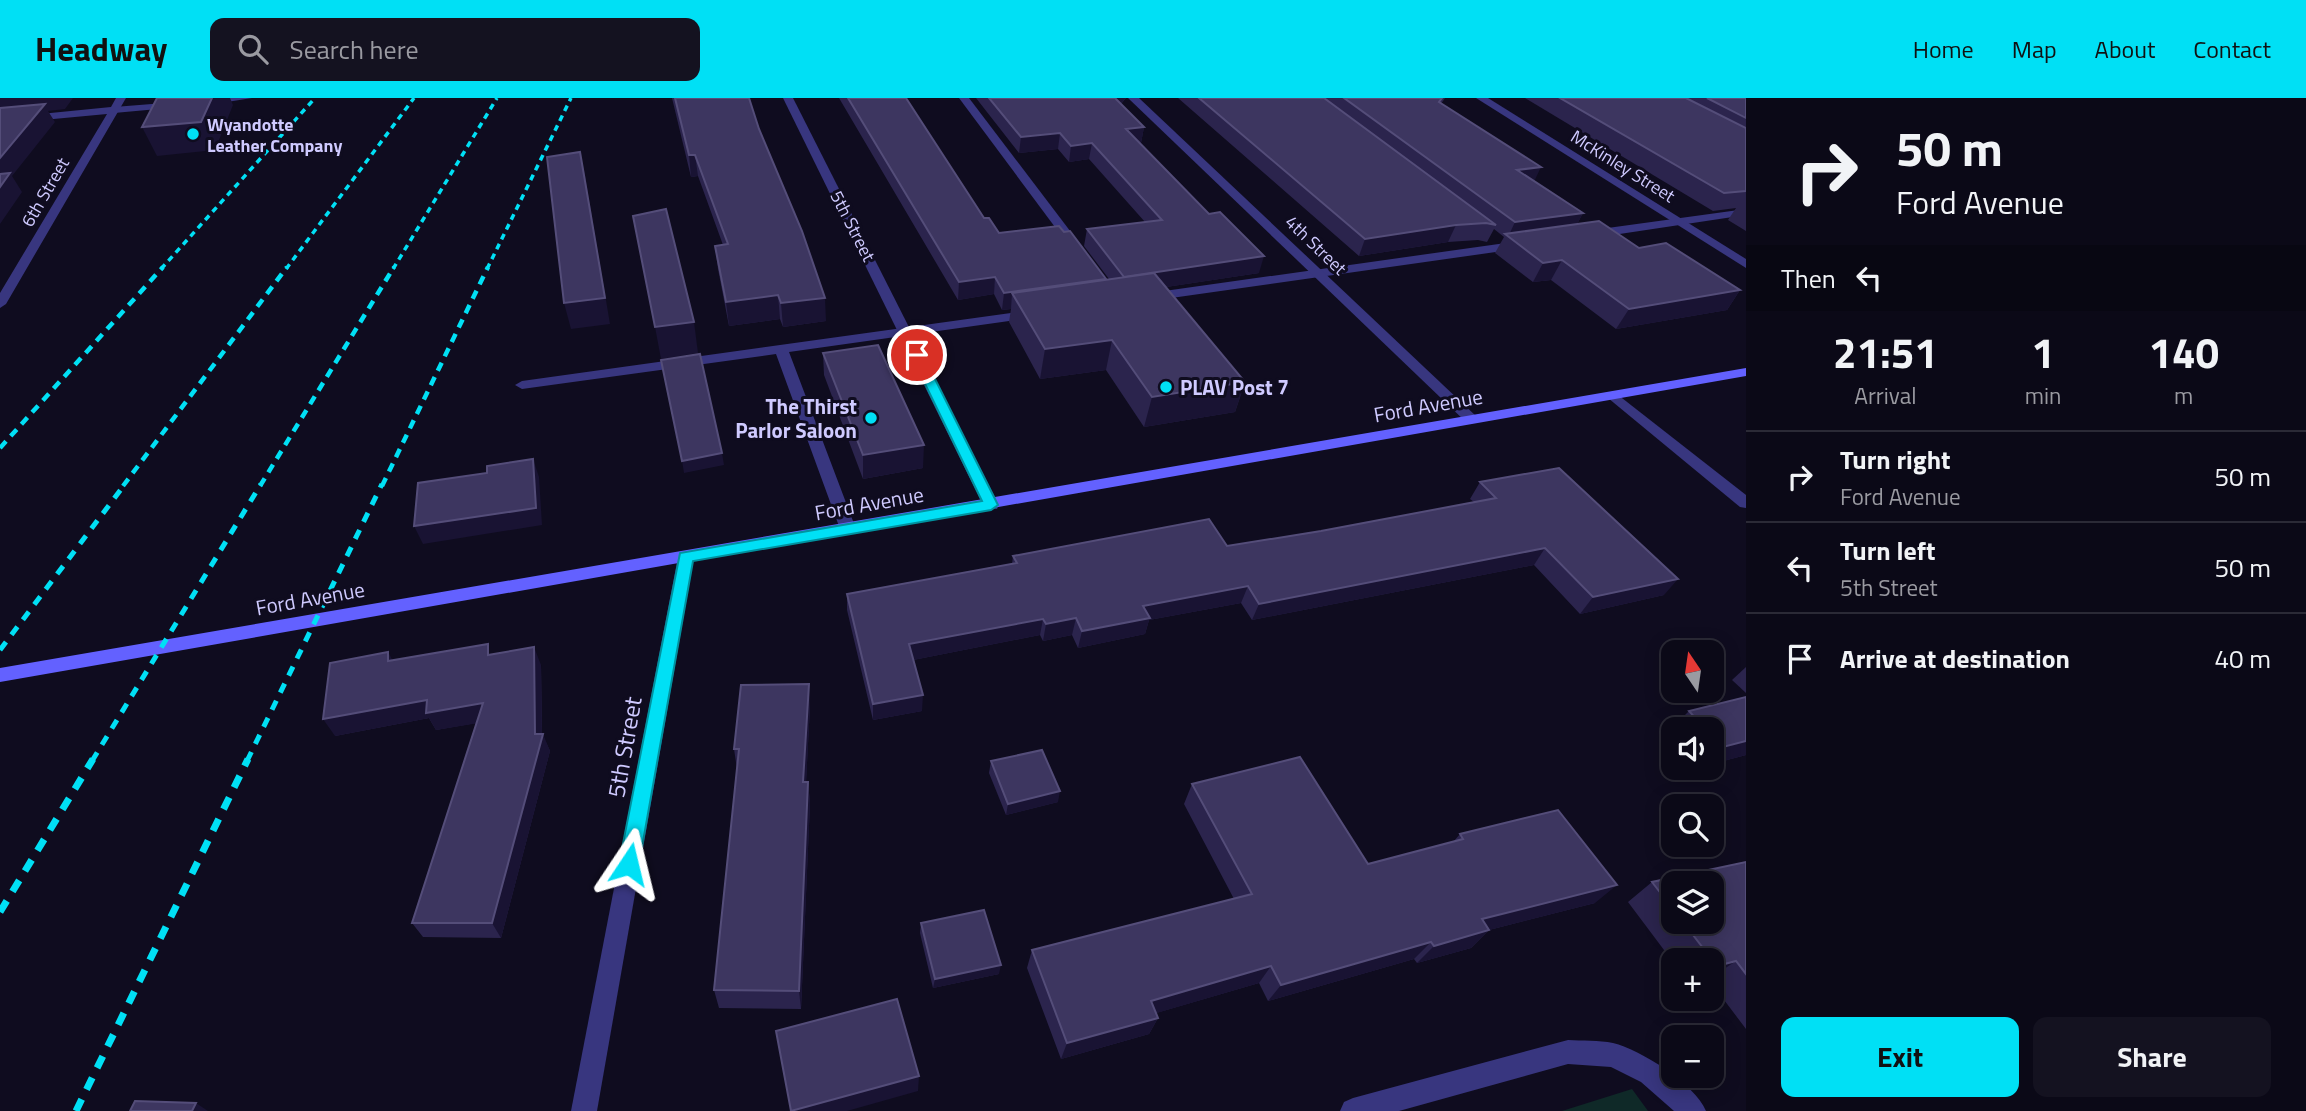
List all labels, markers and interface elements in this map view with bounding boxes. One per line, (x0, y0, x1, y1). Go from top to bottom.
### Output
search box (210, 18, 700, 81)
text: Headway (35, 24, 168, 74)
icon: search (234, 30, 272, 68)
text: Search here (290, 30, 419, 69)
text: Home (1913, 31, 1974, 67)
text: Map (2012, 31, 2057, 67)
text: About (2095, 31, 2155, 67)
text: Contact (2193, 31, 2271, 67)
text: 50 m (1896, 110, 2003, 185)
place label: Wyandotte Leather Company (207, 111, 342, 159)
street label: McKinley Street (1565, 123, 1681, 209)
marker: Wyandotte Leather Company (185, 126, 201, 142)
icon: right (1781, 126, 1872, 217)
street label: 6th Street (14, 152, 76, 232)
text: Ford Avenue (1896, 178, 2064, 226)
street label: 5th Street (824, 186, 883, 267)
street label: 4th Street (1279, 209, 1353, 282)
text: Then (1781, 259, 1836, 298)
icon: left (1850, 259, 1888, 297)
text: 21:51 (1833, 320, 1938, 384)
text: 1 (2031, 320, 2055, 384)
text: 140 (2148, 320, 2219, 384)
pin (887, 325, 947, 385)
icon: arrive (898, 336, 936, 374)
place label: PLAV Post 7 (1180, 371, 1289, 403)
text: Arrival (1854, 378, 1917, 413)
text: min (2025, 378, 2061, 413)
text: m (2174, 378, 2193, 413)
marker: PLAV Post 7 (1158, 379, 1174, 395)
street label: Ford Avenue (1371, 380, 1485, 430)
place label: The Thirst Parlor Saloon (735, 390, 857, 446)
marker: The Thirst Parlor Saloon (863, 410, 879, 426)
text: Turn right (1840, 440, 1951, 479)
text: 50 m (2214, 457, 2271, 496)
icon: right (1781, 458, 1819, 496)
street label: Ford Avenue (812, 478, 926, 528)
text: Ford Avenue (1840, 479, 1961, 514)
text: Turn left (1840, 531, 1935, 570)
text: 50 m (2214, 548, 2271, 587)
icon: left (1781, 549, 1819, 587)
text: 5th Street (1840, 570, 1938, 605)
street label: Ford Avenue (253, 573, 367, 623)
text: Arrive at destination (1840, 639, 2070, 678)
text: 40 m (2214, 639, 2271, 678)
north arrow (1661, 640, 1724, 704)
map controls (1661, 640, 1724, 1088)
icon: arrive (1781, 640, 1819, 678)
street label: 5th Street (597, 693, 651, 800)
button: sound (1661, 717, 1724, 780)
button: search (1661, 794, 1724, 857)
position arrow (592, 827, 666, 901)
button: layers (1661, 871, 1724, 934)
button: + (1661, 948, 1724, 1011)
button: Exit (1781, 1017, 2019, 1097)
button: Share (2033, 1017, 2271, 1097)
button: − (1661, 1025, 1724, 1088)

